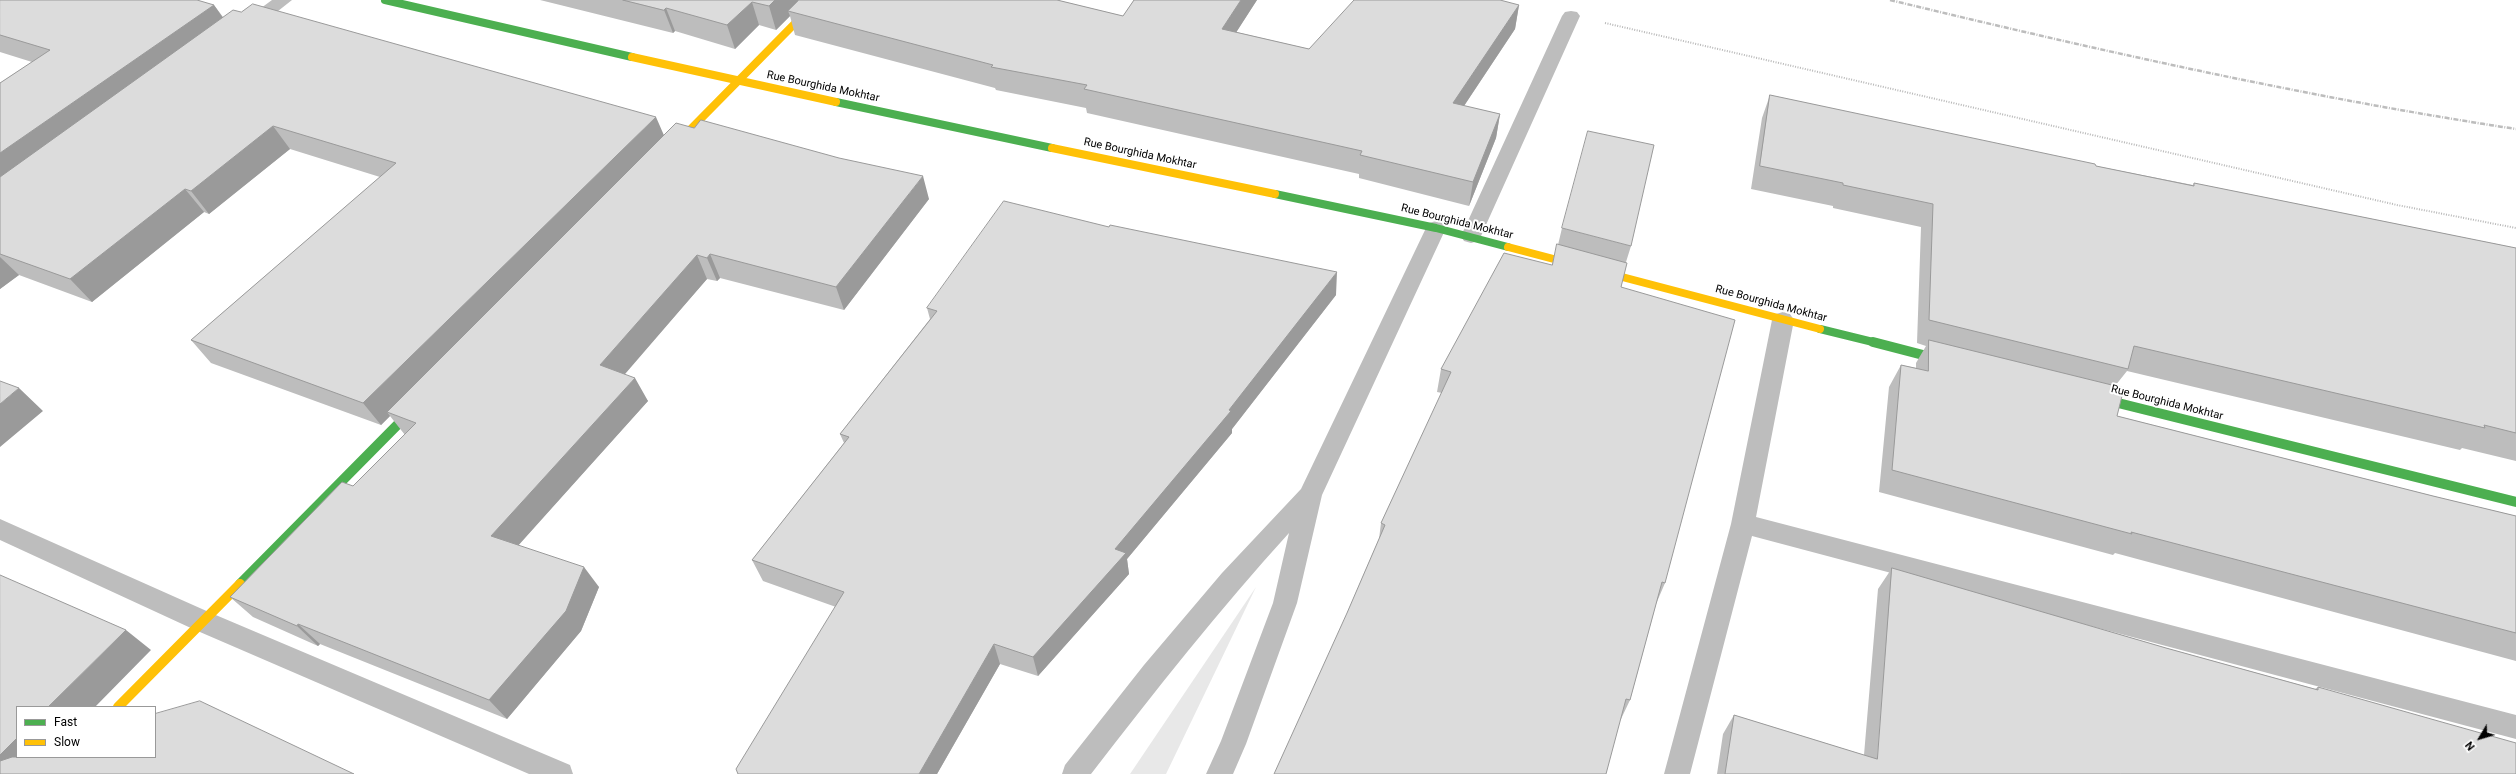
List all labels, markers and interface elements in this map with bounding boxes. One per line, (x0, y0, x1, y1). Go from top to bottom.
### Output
street label: Rue Bourghida Mokhtar (765, 69, 881, 105)
street label: Rue Bourghida Mokhtar (1082, 136, 1198, 172)
street label: Rue Bourghida Mokhtar (1400, 202, 1514, 242)
street label: Rue Bourghida Mokhtar (1714, 283, 1828, 325)
street label: Rue Bourghida Mokhtar (2110, 383, 2224, 423)
legend (16, 706, 156, 758)
text: Fast (54, 715, 77, 729)
north arrow (2460, 718, 2500, 758)
text: Slow (54, 735, 80, 749)
text: N (2463, 739, 2478, 753)

